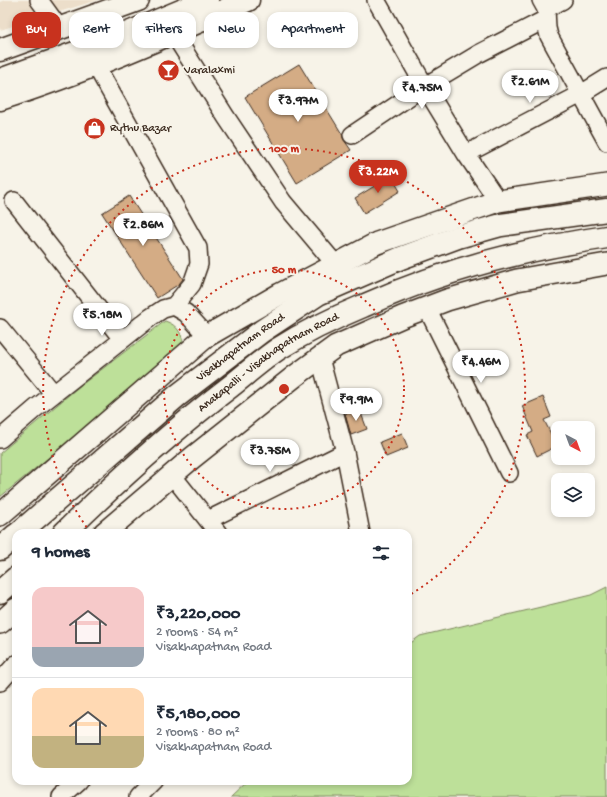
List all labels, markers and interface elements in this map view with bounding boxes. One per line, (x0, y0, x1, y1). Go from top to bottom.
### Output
chip: Buy (12, 12, 61, 48)
chip: Rent (69, 12, 124, 48)
chip: Filters (132, 12, 196, 48)
chip: New (204, 12, 259, 48)
chip: Apartment (267, 12, 358, 48)
bar icon: Varalaxmi (156, 58, 182, 84)
place label: Varalaxmi (183, 64, 235, 78)
pin: ₹2.61M (497, 70, 563, 104)
text: ₹2.61M (511, 75, 549, 90)
pin: ₹4.75M (389, 76, 455, 110)
text: ₹4.75M (402, 81, 442, 96)
pin: ₹3.97M (265, 89, 331, 123)
text: ₹3.97M (278, 94, 318, 109)
shop icon: Rythu Bazar (81, 116, 107, 142)
place label: Rythu Bazar (110, 122, 173, 136)
text: 100 m (268, 143, 299, 157)
pin: ₹3.22M (345, 160, 411, 194)
text: ₹3.22M (358, 165, 398, 180)
pin: ₹2.86M (110, 213, 176, 247)
text: ₹2.86M (123, 218, 163, 233)
text: 50 m (272, 264, 297, 278)
pin: ₹5.18M (69, 303, 135, 337)
text: ₹5.18M (82, 308, 122, 323)
street label: Visakhapatnam Road (193, 310, 288, 386)
street label: Anakapalli - Visakhapatnam Road (196, 310, 342, 416)
pin: ₹4.46M (448, 350, 514, 384)
text: ₹4.46M (461, 355, 501, 370)
centre of rings (277, 382, 291, 396)
pin: ₹9.9M (328, 388, 384, 422)
text: ₹9.9M (339, 393, 373, 408)
north arrow (551, 421, 595, 465)
map controls (551, 421, 595, 517)
pin: ₹3.75M (237, 439, 303, 473)
text: ₹3.75M (250, 444, 290, 459)
button: layers (551, 473, 595, 517)
icon: filters (370, 542, 392, 564)
text: 9 homes (32, 543, 90, 563)
icon: home (64, 603, 112, 651)
text: ₹3,220,000 (156, 605, 241, 625)
text: 2 rooms · 54 m² (156, 625, 238, 640)
text: Visakhapatnam Road (156, 640, 271, 655)
icon: home (64, 704, 112, 752)
text: ₹5,180,000 (156, 705, 240, 725)
text: 2 rooms · 80 m² (156, 725, 240, 740)
text: Visakhapatnam Road (156, 740, 271, 755)

